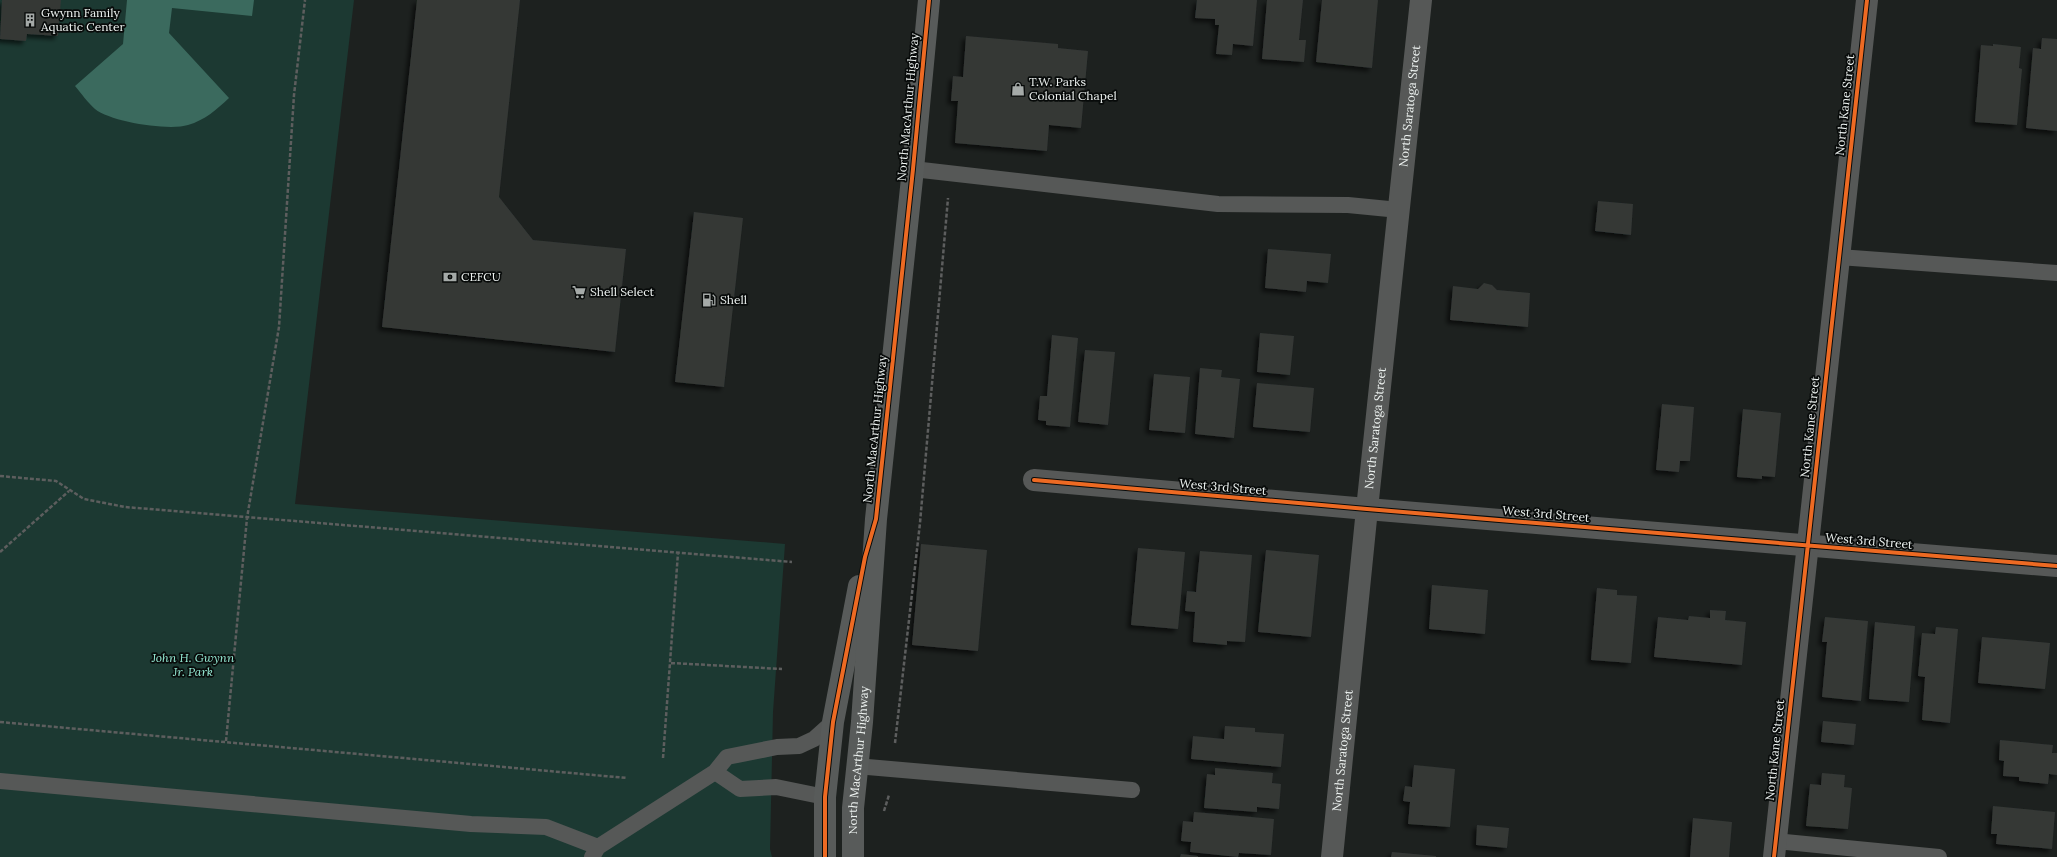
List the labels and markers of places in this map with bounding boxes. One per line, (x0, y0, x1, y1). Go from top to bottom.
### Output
place label: Gwynn Family Aquatic Center (40, 5, 125, 34)
building icon: Gwynn Family Aquatic Center (22, 12, 38, 28)
place label: T.W. Parks Colonial Chapel (1029, 74, 1117, 103)
shop icon: T.W. Parks Colonial Chapel (1010, 81, 1026, 97)
bank icon: CEFCU (442, 269, 458, 285)
place label: CEFCU (461, 269, 501, 284)
supermarket icon: Shell Select (571, 284, 587, 300)
place label: Shell Select (590, 284, 655, 299)
fuel station icon: Shell (701, 292, 717, 308)
place label: Shell (720, 292, 747, 307)

